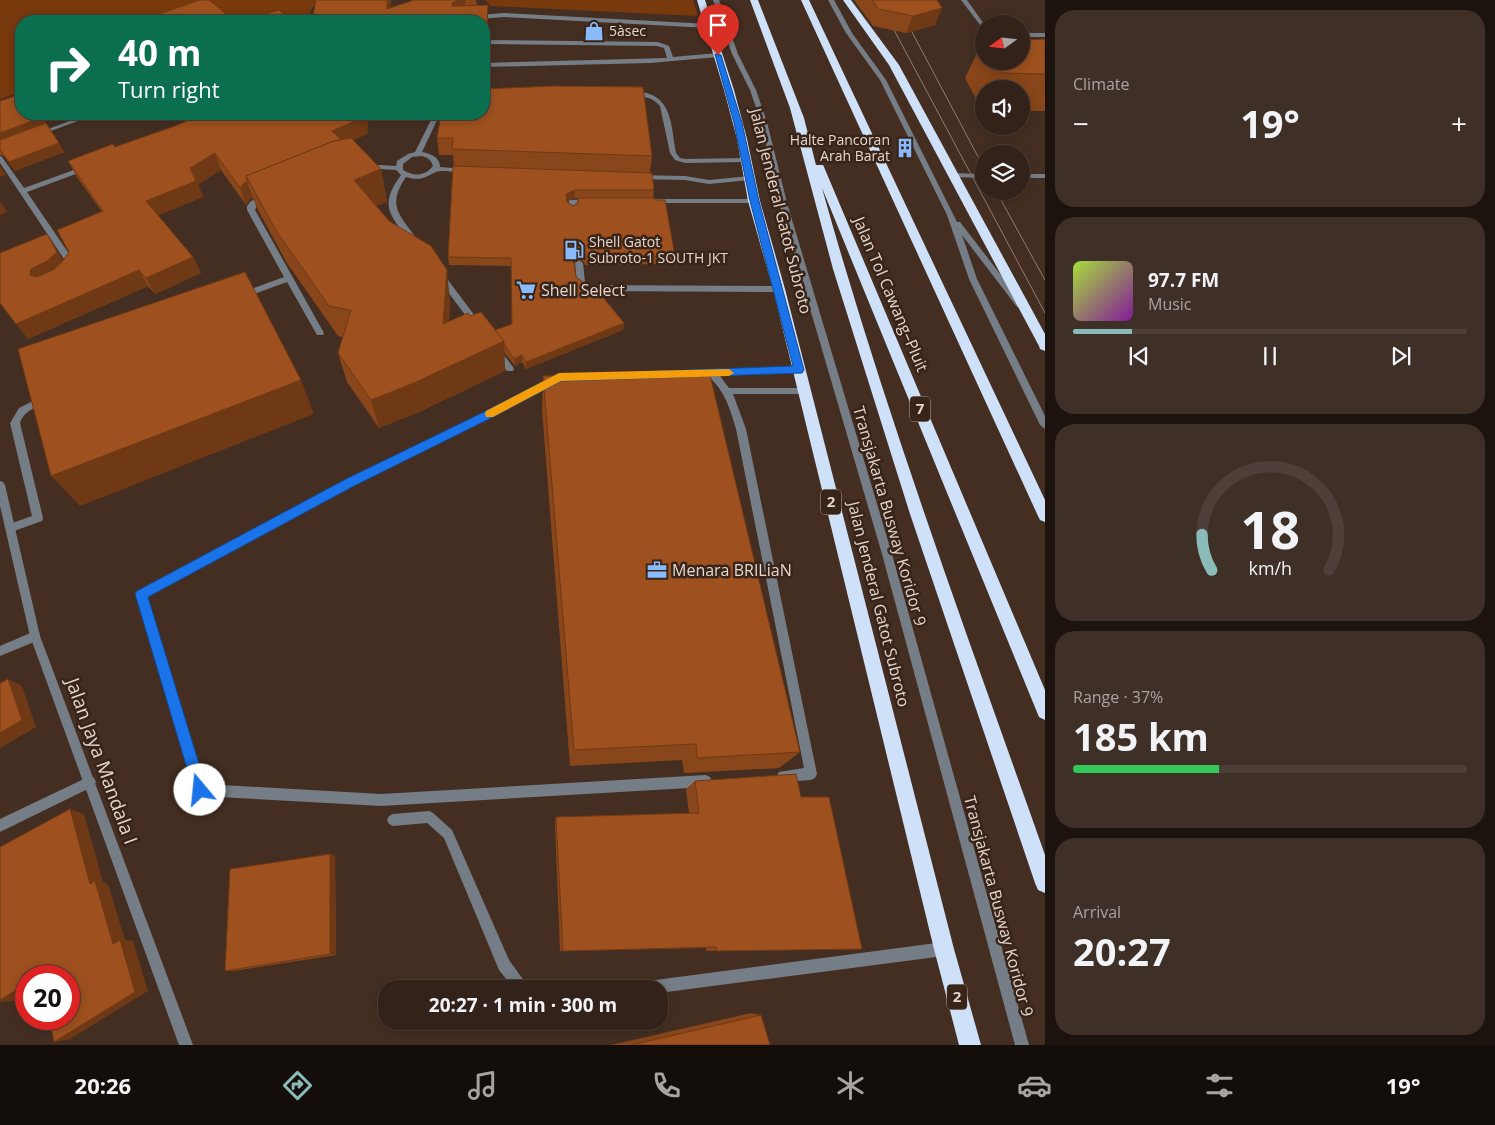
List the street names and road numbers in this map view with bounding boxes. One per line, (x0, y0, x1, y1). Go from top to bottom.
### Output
street label: Jalan Jenderal Gatot Subroto (744, 104, 817, 316)
street label: Jalan Tol Cawang–Pluit (848, 211, 934, 375)
road number: 7 (910, 396, 930, 422)
street label: Transjakarta Busway Koridor 9 (848, 404, 932, 628)
road number: 2 (821, 490, 841, 514)
street label: Jalan Jenderal Gatot Subroto (842, 497, 915, 709)
street label: Jalan Jaya Mandala I (59, 672, 144, 848)
street label: Transjakarta Busway Koridor 9 (959, 793, 1039, 1019)
road number: 2 (947, 984, 967, 1010)

